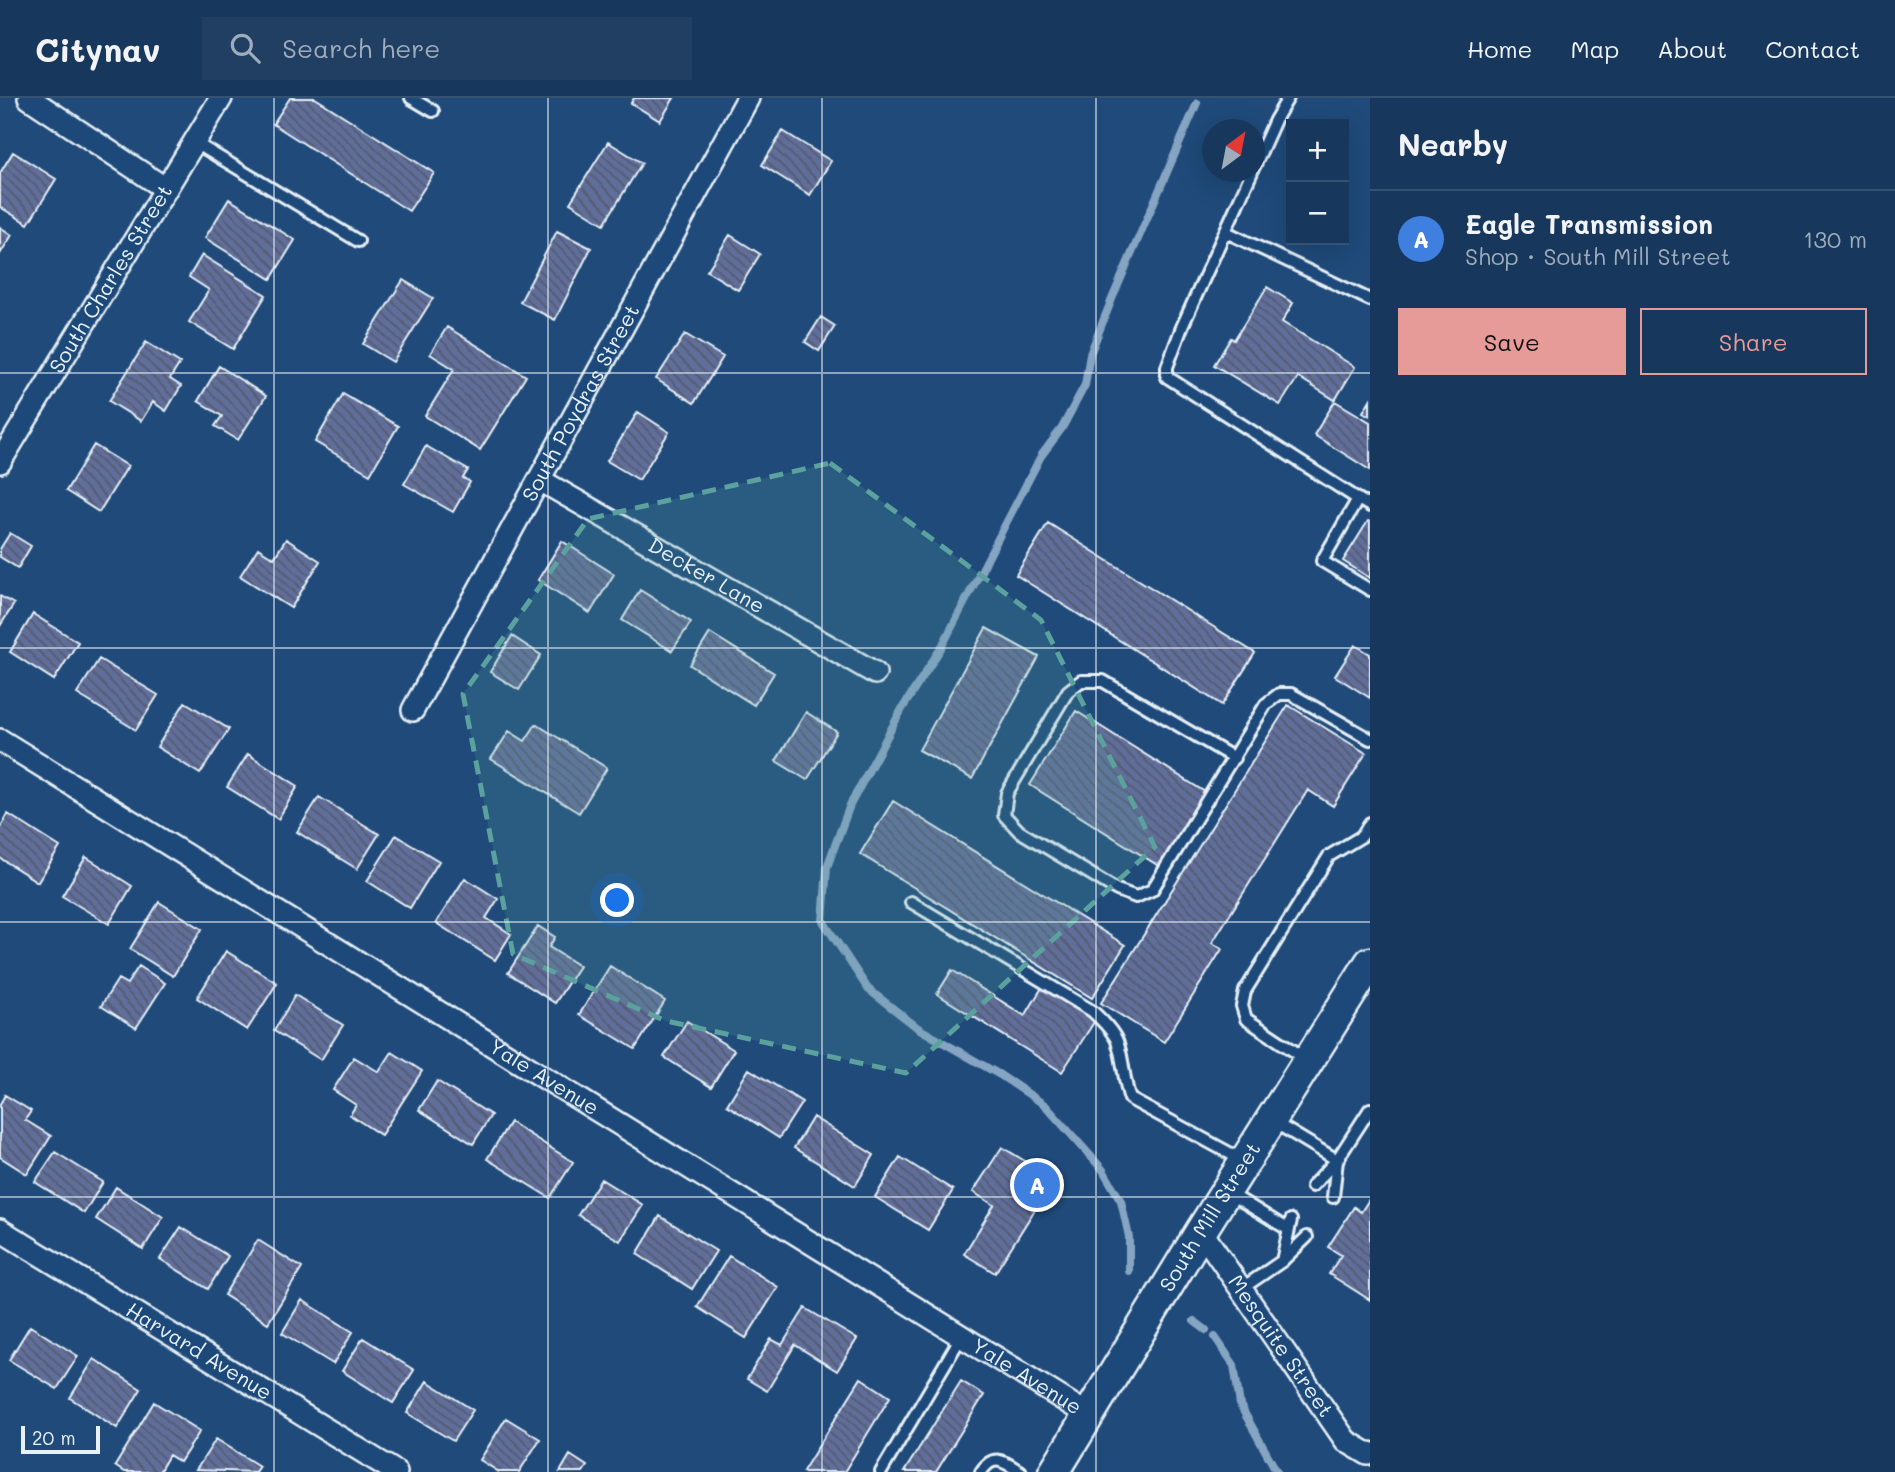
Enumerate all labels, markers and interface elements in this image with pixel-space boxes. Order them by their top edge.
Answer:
search box [202,17,692,80]
text: Citynav [35,27,160,70]
icon: search [226,29,264,67]
text: Search here [282,31,440,65]
text: Home [1467,33,1532,64]
text: Map [1570,33,1619,64]
text: About [1657,33,1727,64]
text: Contact [1765,33,1860,64]
north arrow [1202,119,1265,182]
map controls [1286,119,1349,245]
button: + [1286,119,1349,182]
text: Nearby [1398,124,1508,164]
street label: South Charles Street [42,179,177,378]
button: − [1286,182,1349,245]
text: Eagle Transmission [1465,207,1713,241]
text: A [1413,224,1429,254]
text: 130 m [1803,224,1867,254]
text: Shop · South Mill Street [1465,241,1731,271]
street label: South Poydras Street [515,299,645,506]
button: Save [1398,308,1626,375]
button: Share [1640,308,1867,375]
street label: Decker Lane [644,530,770,619]
your location [600,883,634,917]
street label: Yale Avenue [485,1032,605,1120]
street label: South Mill Street [1152,1137,1266,1296]
pin: A [1014,1159,1060,1211]
street label: Mesquite Street [1223,1269,1340,1422]
street label: Harvard Avenue [122,1295,278,1405]
street label: Yale Avenue [967,1331,1087,1420]
scale bar [21,1423,100,1455]
text: 20 m [32,1425,76,1450]

